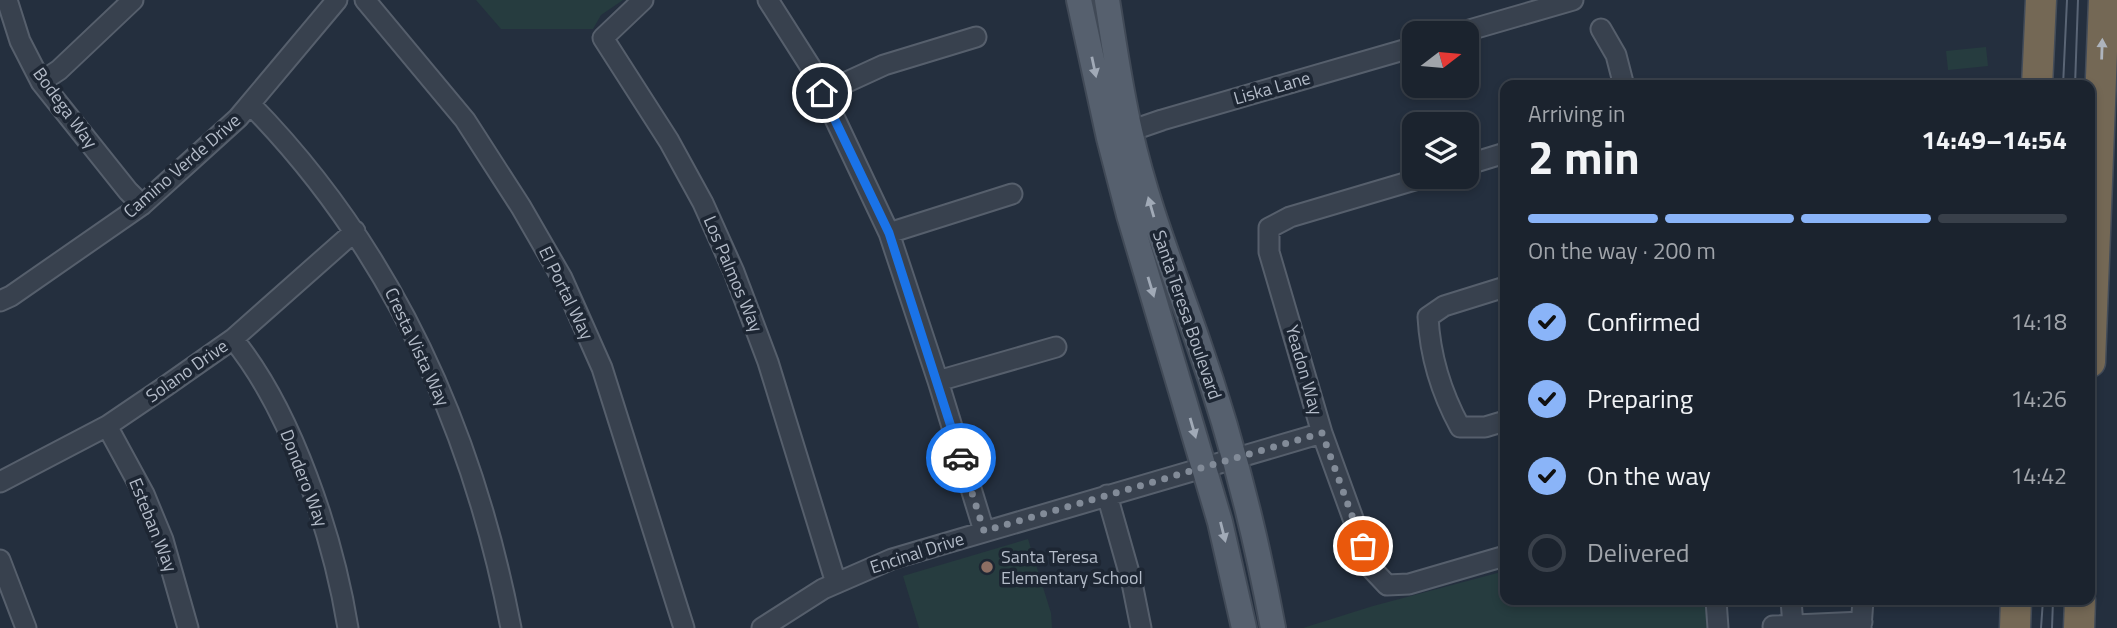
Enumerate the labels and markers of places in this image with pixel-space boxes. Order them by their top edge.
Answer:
pin [792,63,852,123]
pin [1333,516,1393,576]
place label: Santa Teresa Elementary School [1001,543,1143,591]
marker: Santa Teresa Elementary School [979,559,995,575]

